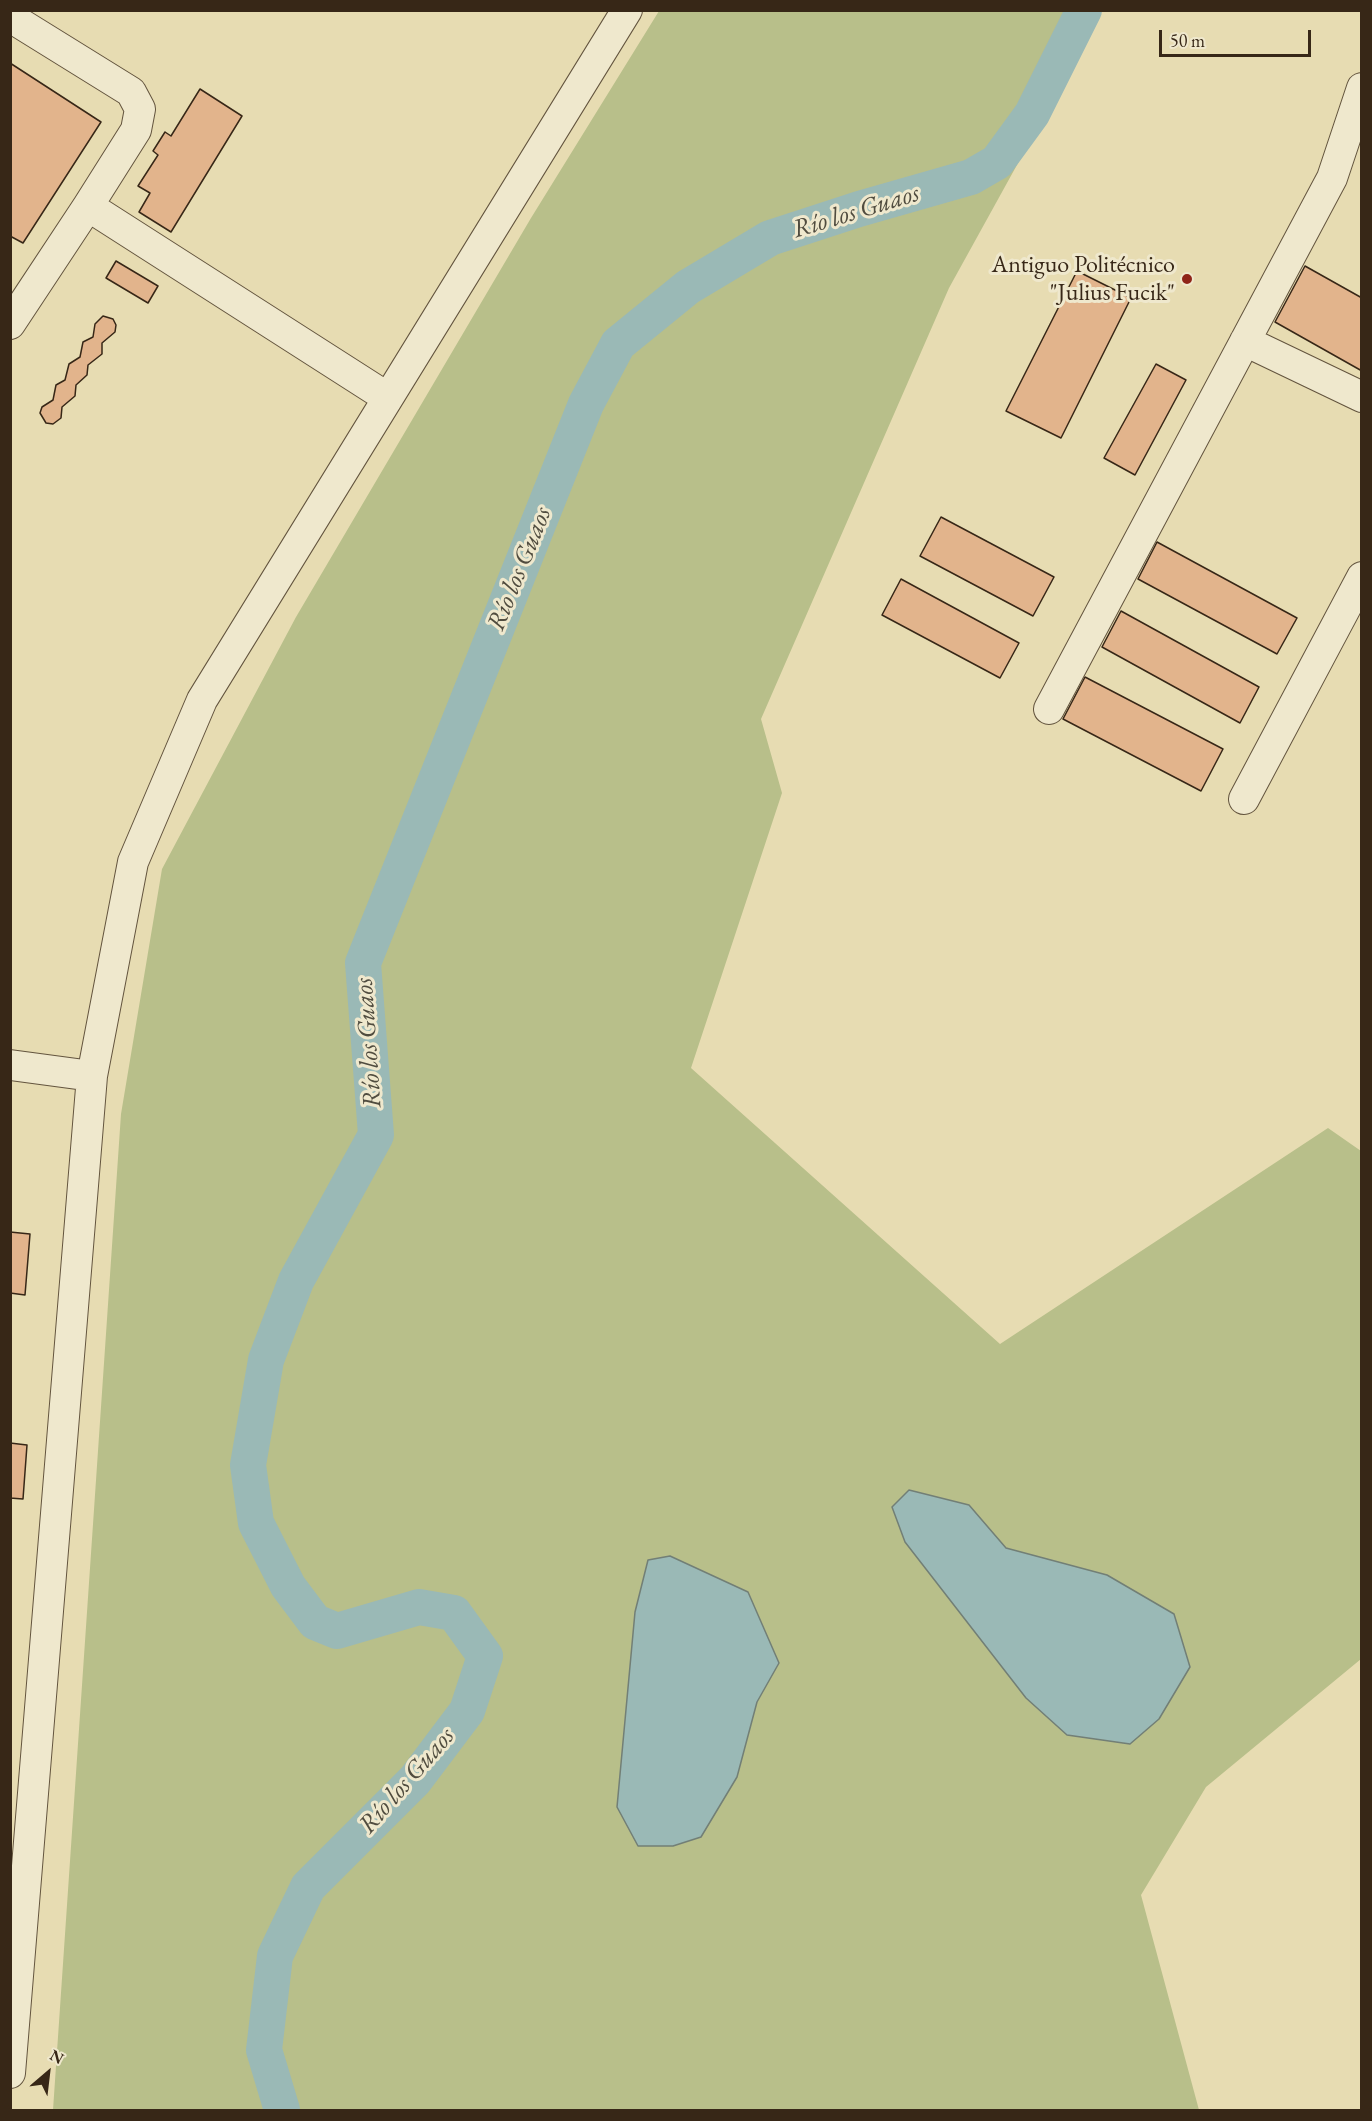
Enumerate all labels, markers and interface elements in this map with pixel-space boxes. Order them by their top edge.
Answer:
scale bar [1162,18,1314,56]
text: 50 m [1170,29,1205,52]
water label: Río los Guaos [789,178,923,246]
place label: Antiguo Politécnico "Julius Fucik" [992,251,1175,307]
marker: Antiguo Politécnico "Julius Fucik" [1180,272,1194,286]
water label: Río los Guaos [481,503,559,635]
water label: Río los Guaos [349,977,389,1109]
water label: Río los Guaos [352,1721,462,1841]
north arrow [18,2043,78,2103]
text: N [46,2044,67,2069]

